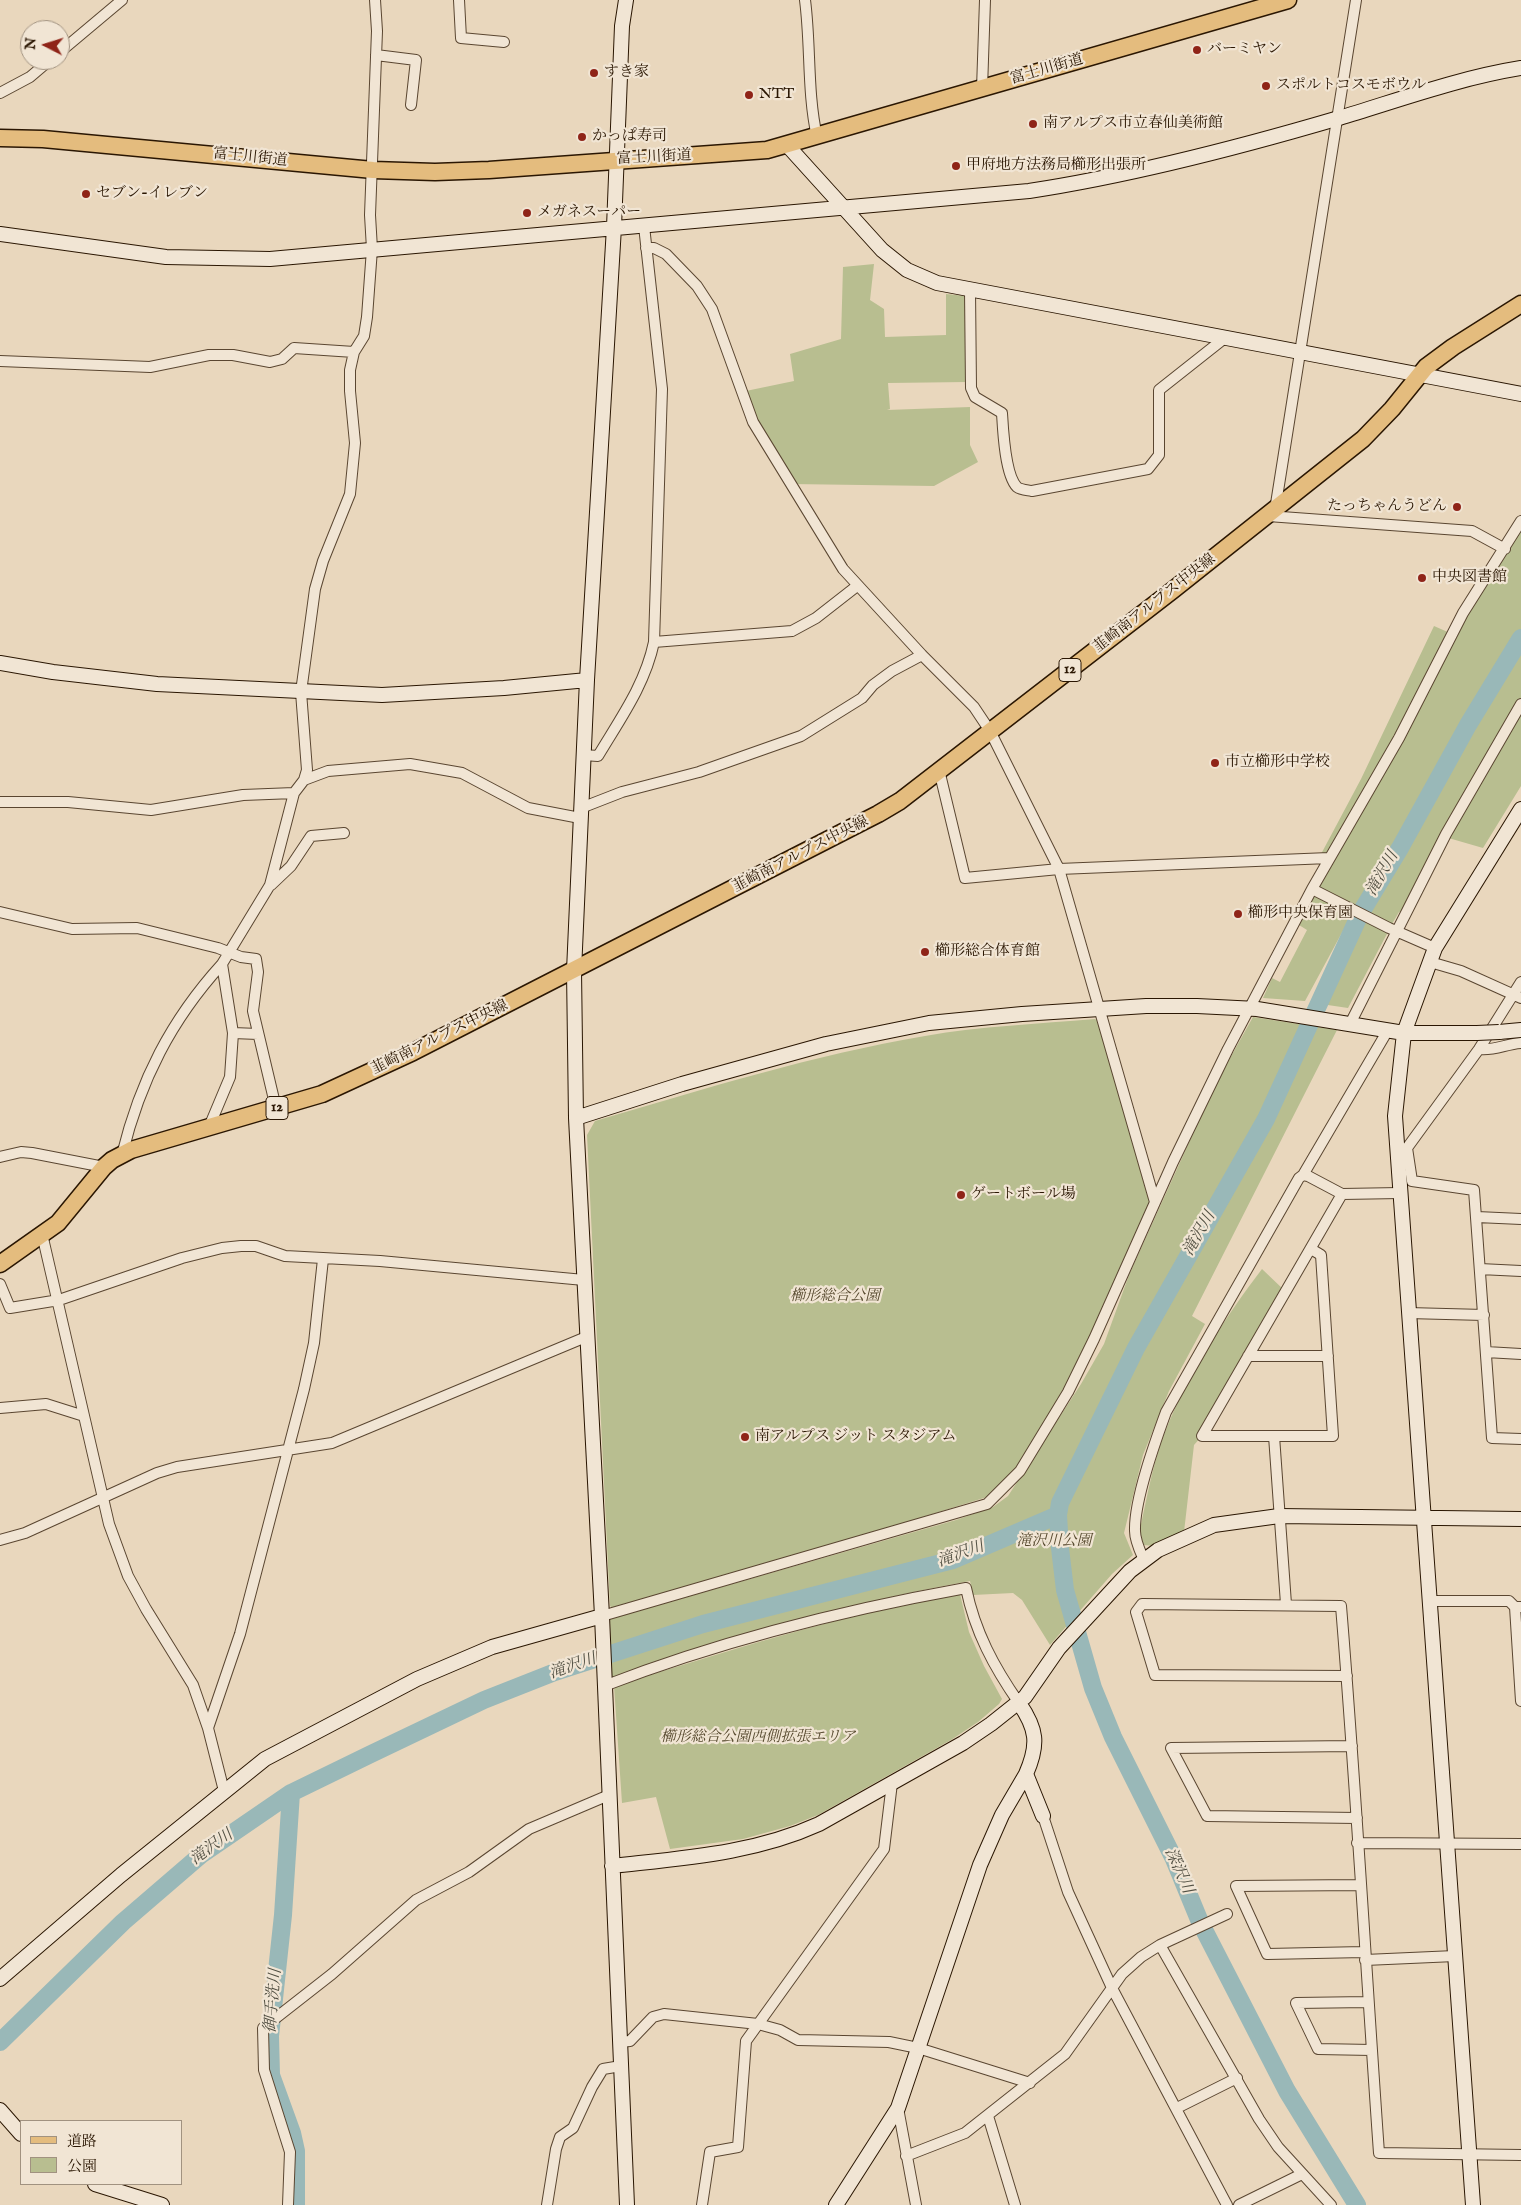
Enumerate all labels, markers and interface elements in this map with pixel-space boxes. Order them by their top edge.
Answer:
north arrow [20,20,70,70]
text: N [22,37,41,51]
place label: バーミヤン [1207,41,1282,59]
marker: バーミヤン [1191,44,1203,56]
street label: 富士川街道 [1008,51,1086,89]
place label: すき家 [604,64,649,82]
marker: すき家 [588,67,600,79]
place label: スポルトコスモボウル [1276,77,1426,95]
marker: スポルトコスモボウル [1260,80,1272,92]
place label: NTT [759,86,794,104]
marker: NTT [743,89,755,101]
place label: 南アルプス市立春仙美術館 [1043,115,1223,133]
marker: 南アルプス市立春仙美術館 [1027,118,1039,130]
place label: かっぱ寿司 [592,128,667,146]
marker: かっぱ寿司 [576,131,588,143]
street label: 富士川街道 [212,145,288,171]
street label: 富士川街道 [616,147,692,169]
place label: 甲府地方法務局櫛形出張所 [966,157,1146,175]
marker: 甲府地方法務局櫛形出張所 [950,160,962,172]
place label: セブン-イレブン [96,185,208,203]
marker: セブン-イレブン [80,188,92,200]
place label: メガネスーパー [537,204,641,222]
marker: メガネスーパー [521,207,533,219]
place label: たっちゃんうどん [1327,498,1447,516]
marker: たっちゃんうどん [1451,501,1463,513]
street label: 韮崎南アルプス中央線 [1090,551,1220,657]
place label: 中央図書館 [1432,569,1507,587]
marker: 中央図書館 [1416,572,1428,584]
road number: 12 [1059,658,1081,682]
place label: 市立櫛形中学校 [1225,754,1330,772]
marker: 市立櫛形中学校 [1209,757,1221,769]
street label: 韮崎南アルプス中央線 [730,813,872,897]
water label: 滝沢川 [1363,848,1403,900]
place label: 櫛形中央保育園 [1248,905,1353,923]
marker: 櫛形中央保育園 [1232,908,1244,920]
place label: 櫛形総合体育館 [935,943,1040,961]
marker: 櫛形総合体育館 [919,946,931,958]
street label: 韮崎南アルプス中央線 [369,997,511,1079]
road number: 12 [266,1096,288,1120]
place label: ゲートボール場 [971,1186,1076,1204]
marker: ゲートボール場 [955,1189,967,1201]
water label: 滝沢川 [1180,1208,1220,1260]
park label: 櫛形総合公園 [790,1288,880,1306]
place label: 南アルプス ジット スタジアム [755,1428,957,1446]
marker: 南アルプス ジット スタジアム [739,1431,751,1443]
park label: 滝沢川公園 [1017,1533,1091,1551]
water label: 滝沢川 [935,1538,987,1572]
water label: 滝沢川 [547,1650,599,1684]
park label: 櫛形総合公園西側拡張エリア [661,1729,855,1747]
water label: 滝沢川 [187,1826,237,1870]
water label: 深沢川 [1159,1845,1197,1897]
water label: 御手洗川 [262,1968,286,2034]
legend [20,2120,182,2185]
text: 道路 [67,2132,97,2151]
text: 公園 [67,2157,97,2176]

